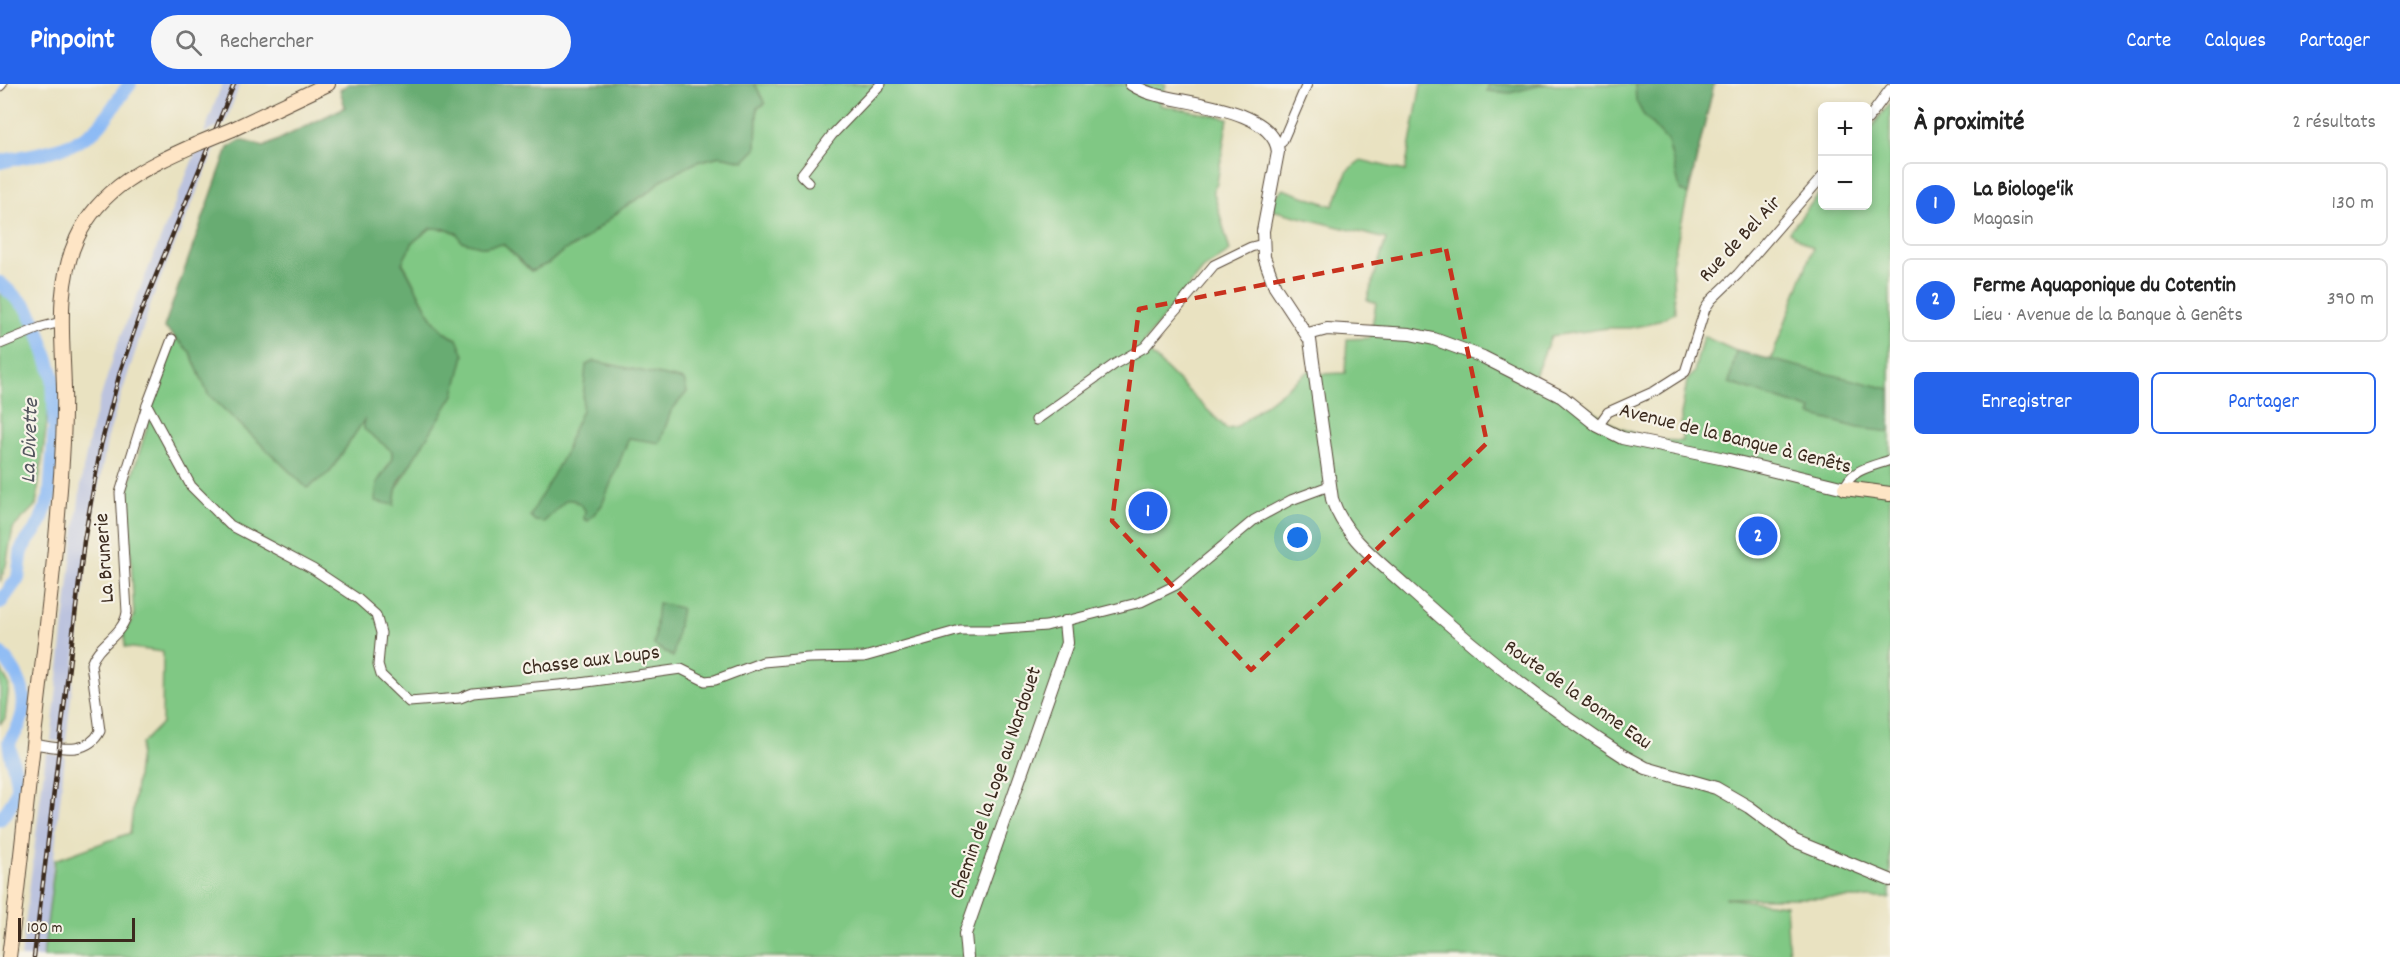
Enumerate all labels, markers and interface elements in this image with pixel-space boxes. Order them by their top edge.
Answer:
search box [151,15,571,69]
text: Pinpoint [30,22,115,62]
icon: search [172,26,205,59]
text: Rechercher [220,27,313,58]
text: Carte [2126,27,2171,57]
text: Calques [2204,27,2266,57]
text: Partager [2299,27,2370,57]
map controls [1818,102,1872,210]
button: + [1818,102,1872,156]
text: À proximité [1914,105,2024,142]
text: 2 résultats [2292,109,2376,137]
button: − [1818,156,1872,210]
text: La Biologe'ik [1973,175,2073,206]
street label: Rue de Bel Air [1693,190,1789,290]
text: 1 [1933,190,1938,218]
text: 130 m [2332,190,2374,218]
text: Magasin [1973,206,2034,234]
text: Ferme Aquaponique du Cotentin [1973,271,2236,302]
text: 2 [1931,286,1940,314]
text: 390 m [2327,286,2374,314]
text: Lieu · Avenue de la Banque à Genêts [1973,302,2243,330]
button: Enregistrer [1914,372,2139,434]
button: Partager [2151,372,2376,434]
water label: La Divette [14,397,48,484]
street label: Avenue de la Banque à Genêts [1616,397,1854,483]
pin: 1 [1128,488,1168,534]
street label: La Brunerie [88,512,124,604]
pin: 2 [1738,514,1778,558]
your location [1283,523,1312,552]
street label: Route de la Bonne Eau [1497,633,1657,759]
street label: Chasse aux Loups [520,639,662,685]
street label: Chemin de la Loge au Nardouet [943,663,1051,903]
scale bar [18,915,135,942]
text: 100 m [27,917,63,940]

